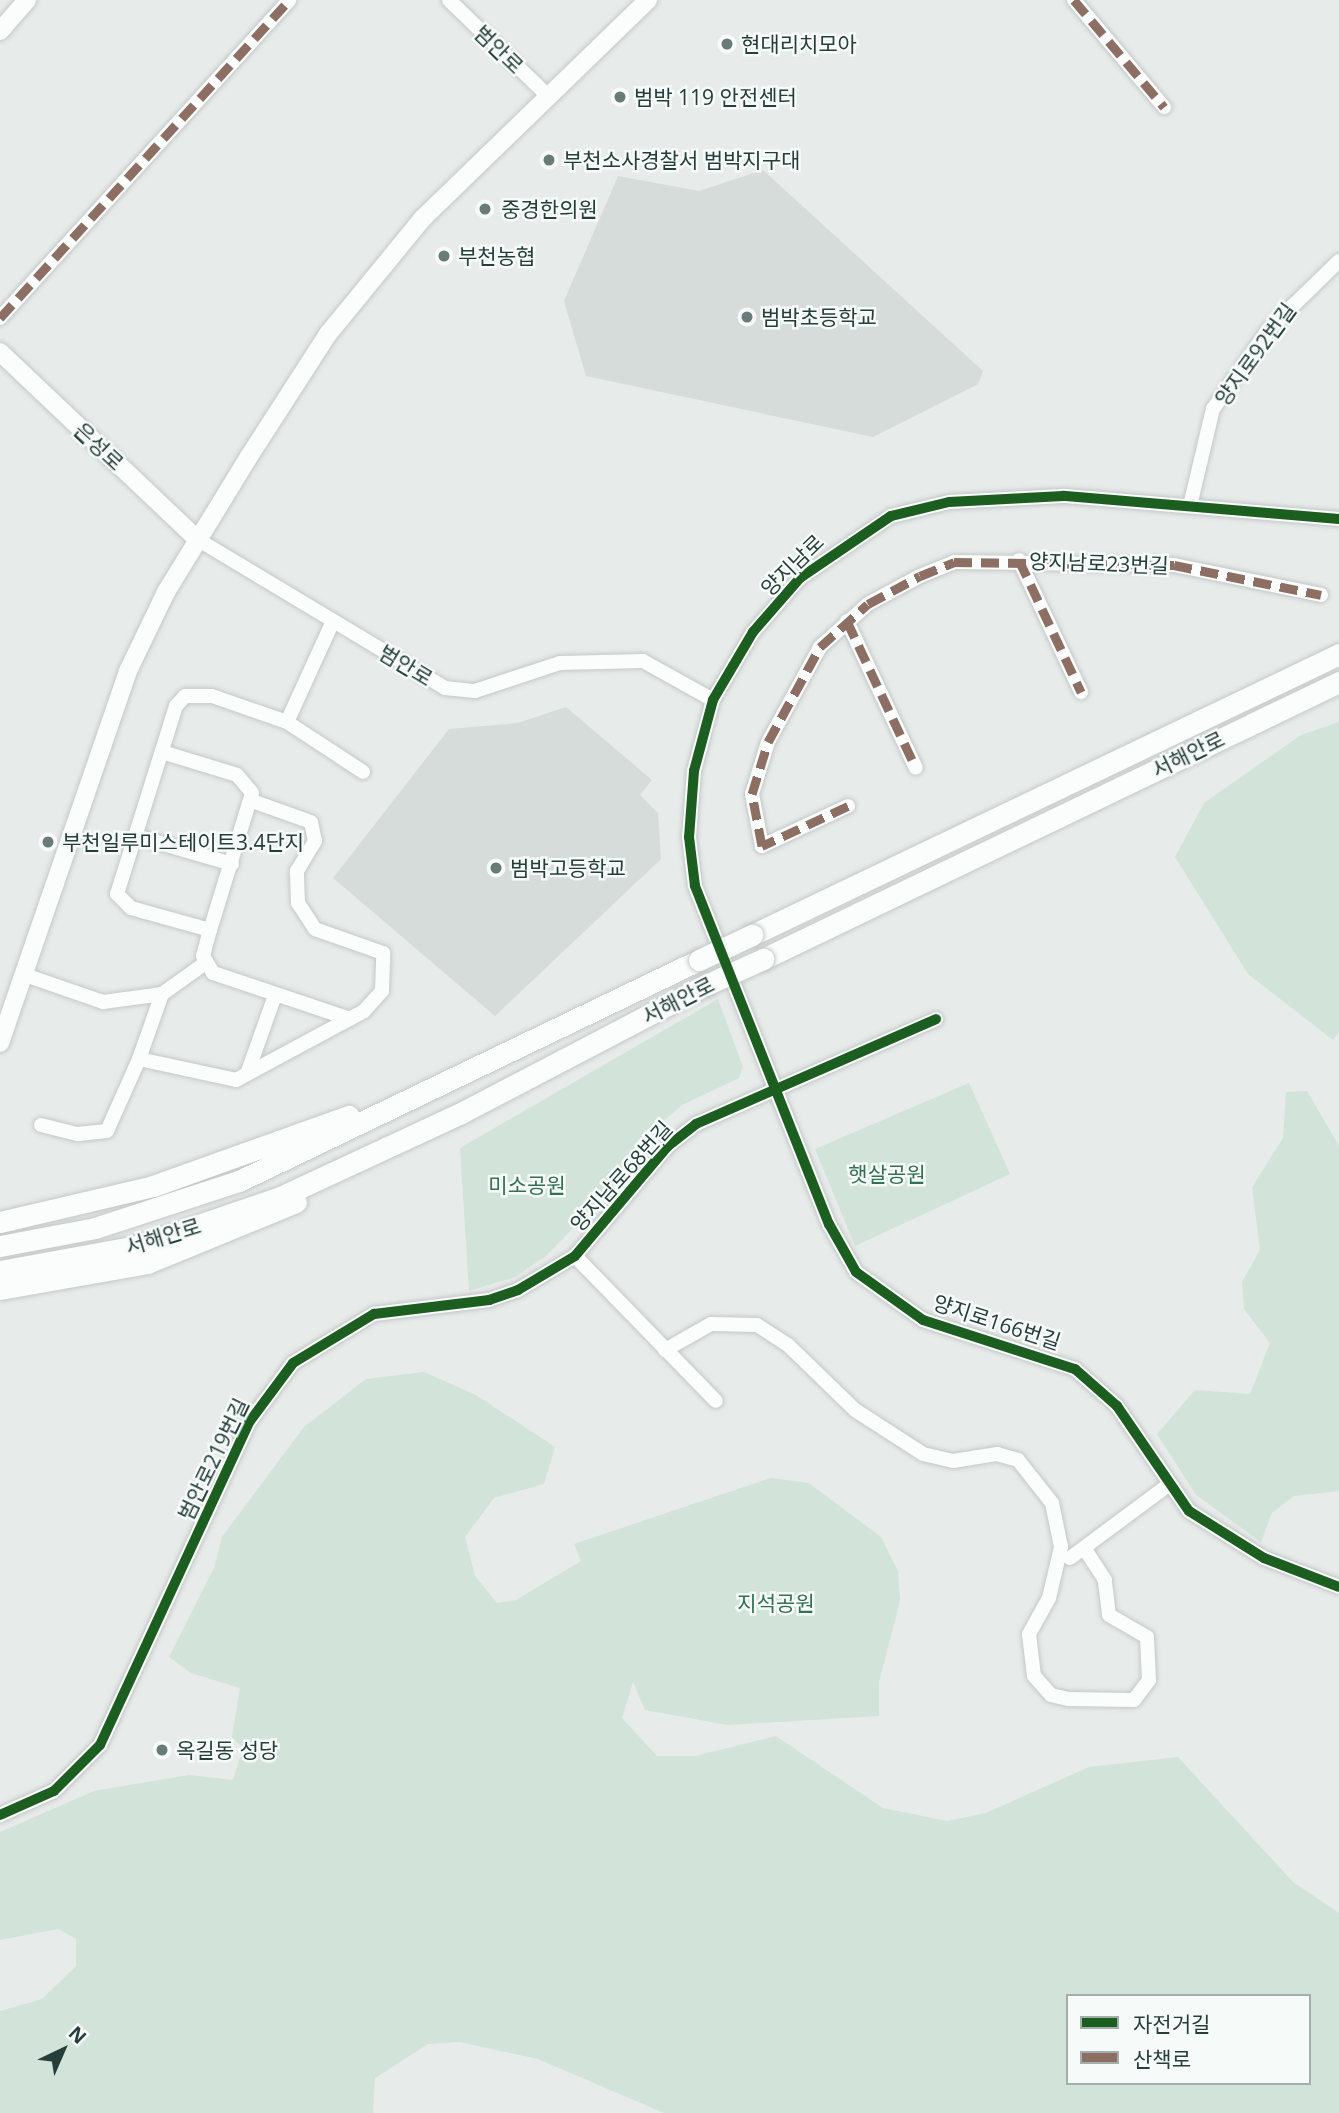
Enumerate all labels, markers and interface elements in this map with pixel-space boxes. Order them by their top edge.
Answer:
street label: 범안로 [469,20,529,78]
place label: 현대리치모아 [741,31,857,57]
marker: 현대리치모아 [719,36,735,52]
place label: 범박 119 안전센터 [634,84,797,110]
marker: 범박 119 안전센터 [612,89,628,105]
place label: 부천소사경찰서 범박지구대 [563,147,800,173]
marker: 부천소사경찰서 범박지구대 [541,152,557,168]
place label: 중경한의원 [501,196,598,222]
marker: 중경한의원 [475,199,495,219]
place label: 부천농협 [458,243,535,269]
marker: 부천농협 [436,248,452,264]
street label: 양지로92번길 [1209,298,1301,410]
place label: 범박초등학교 [761,304,877,330]
marker: 범박초등학교 [739,309,755,325]
street label: 은성로 [69,417,129,475]
street label: 양지남로 [755,529,829,601]
street label: 양지남로23번길 [1029,548,1169,578]
street label: 범안로 [375,639,437,691]
street label: 서해안로 [1148,726,1228,782]
place label: 부천일루미스테이트3.4단지 [62,829,304,855]
marker: 부천일루미스테이트3.4단지 [40,834,56,850]
place label: 범박고등학교 [510,855,626,881]
marker: 범박고등학교 [488,860,504,876]
street label: 서해안로 [638,971,718,1029]
street label: 양지남로68번길 [565,1116,677,1236]
park label: 햇살공원 [848,1161,926,1187]
park label: 미소공원 [488,1172,566,1198]
street label: 서해안로 [122,1213,204,1259]
street label: 양지로166번길 [930,1290,1064,1354]
street label: 범안로219번길 [173,1394,253,1524]
park label: 지석공원 [737,1590,815,1616]
place label: 옥길동 성당 [176,1737,278,1763]
marker: 옥길동 성당 [154,1742,170,1758]
legend [1066,1994,1311,2085]
text: 자전거길 [1133,2010,1210,2038]
north arrow [28,2015,98,2085]
text: N [63,2020,92,2050]
text: 산책로 [1133,2045,1191,2073]

